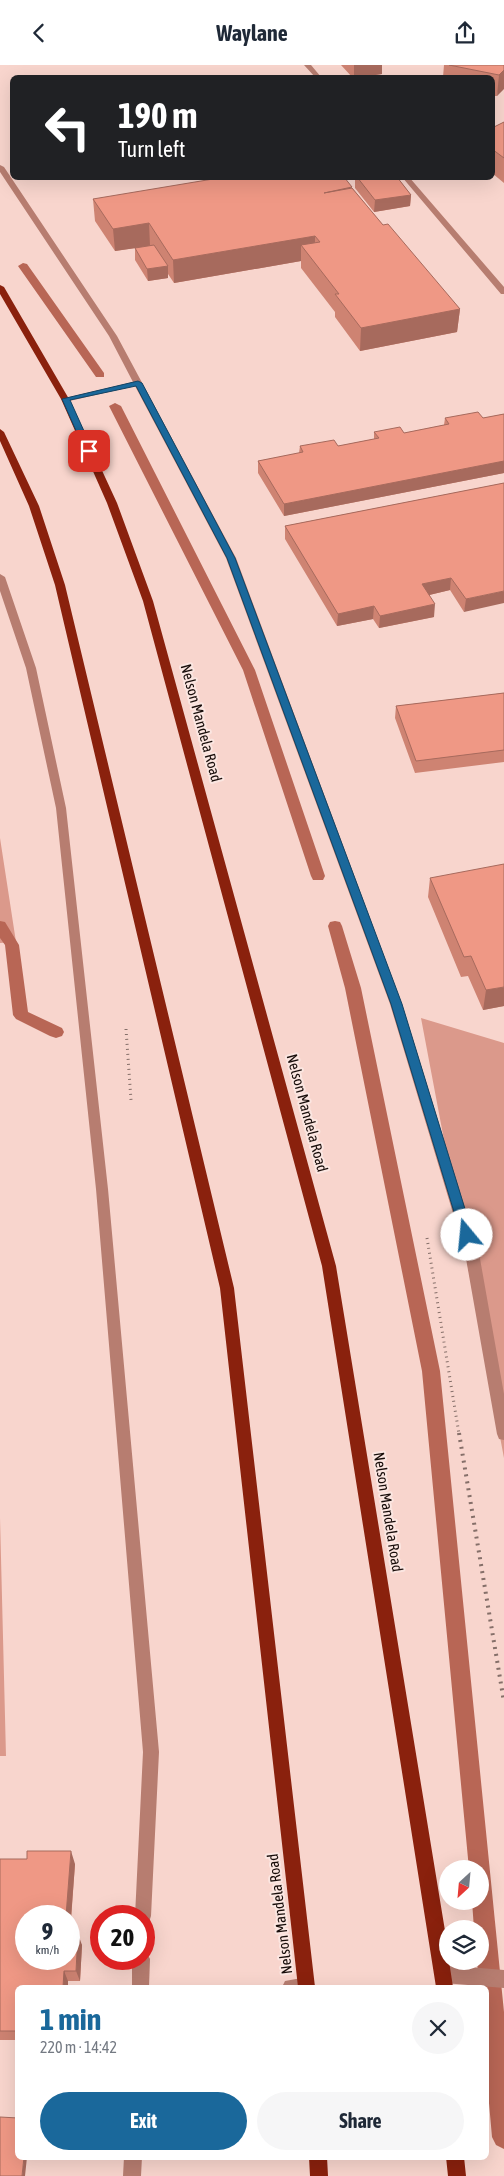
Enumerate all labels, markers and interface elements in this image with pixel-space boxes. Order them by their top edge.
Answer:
icon: back [25,19,53,47]
icon: share [451,19,479,47]
text: Waylane [216,20,288,46]
icon: left [35,95,100,160]
text: 190 m [118,95,197,135]
text: Turn left [118,136,185,162]
pin [68,430,110,472]
icon: arrive [75,437,103,465]
street label: Nelson Mandela Road [178,662,225,784]
street label: Nelson Mandela Road [284,1052,331,1174]
position arrow [440,1208,492,1260]
street label: Nelson Mandela Road [371,1451,406,1573]
street label: Nelson Mandela Road [264,1853,295,1975]
north arrow [439,1860,489,1910]
map controls [439,1860,489,1970]
speed limit sign: 20 [90,1905,155,1970]
text: 9 [42,1917,53,1945]
button: layers [439,1920,489,1970]
text: km/h [36,1943,59,1957]
text: 1 min [40,2002,101,2036]
button: close [412,2002,464,2054]
text: 220 m · 14:42 [40,2038,117,2056]
button: Exit [40,2092,247,2150]
button: Share [257,2092,464,2150]

